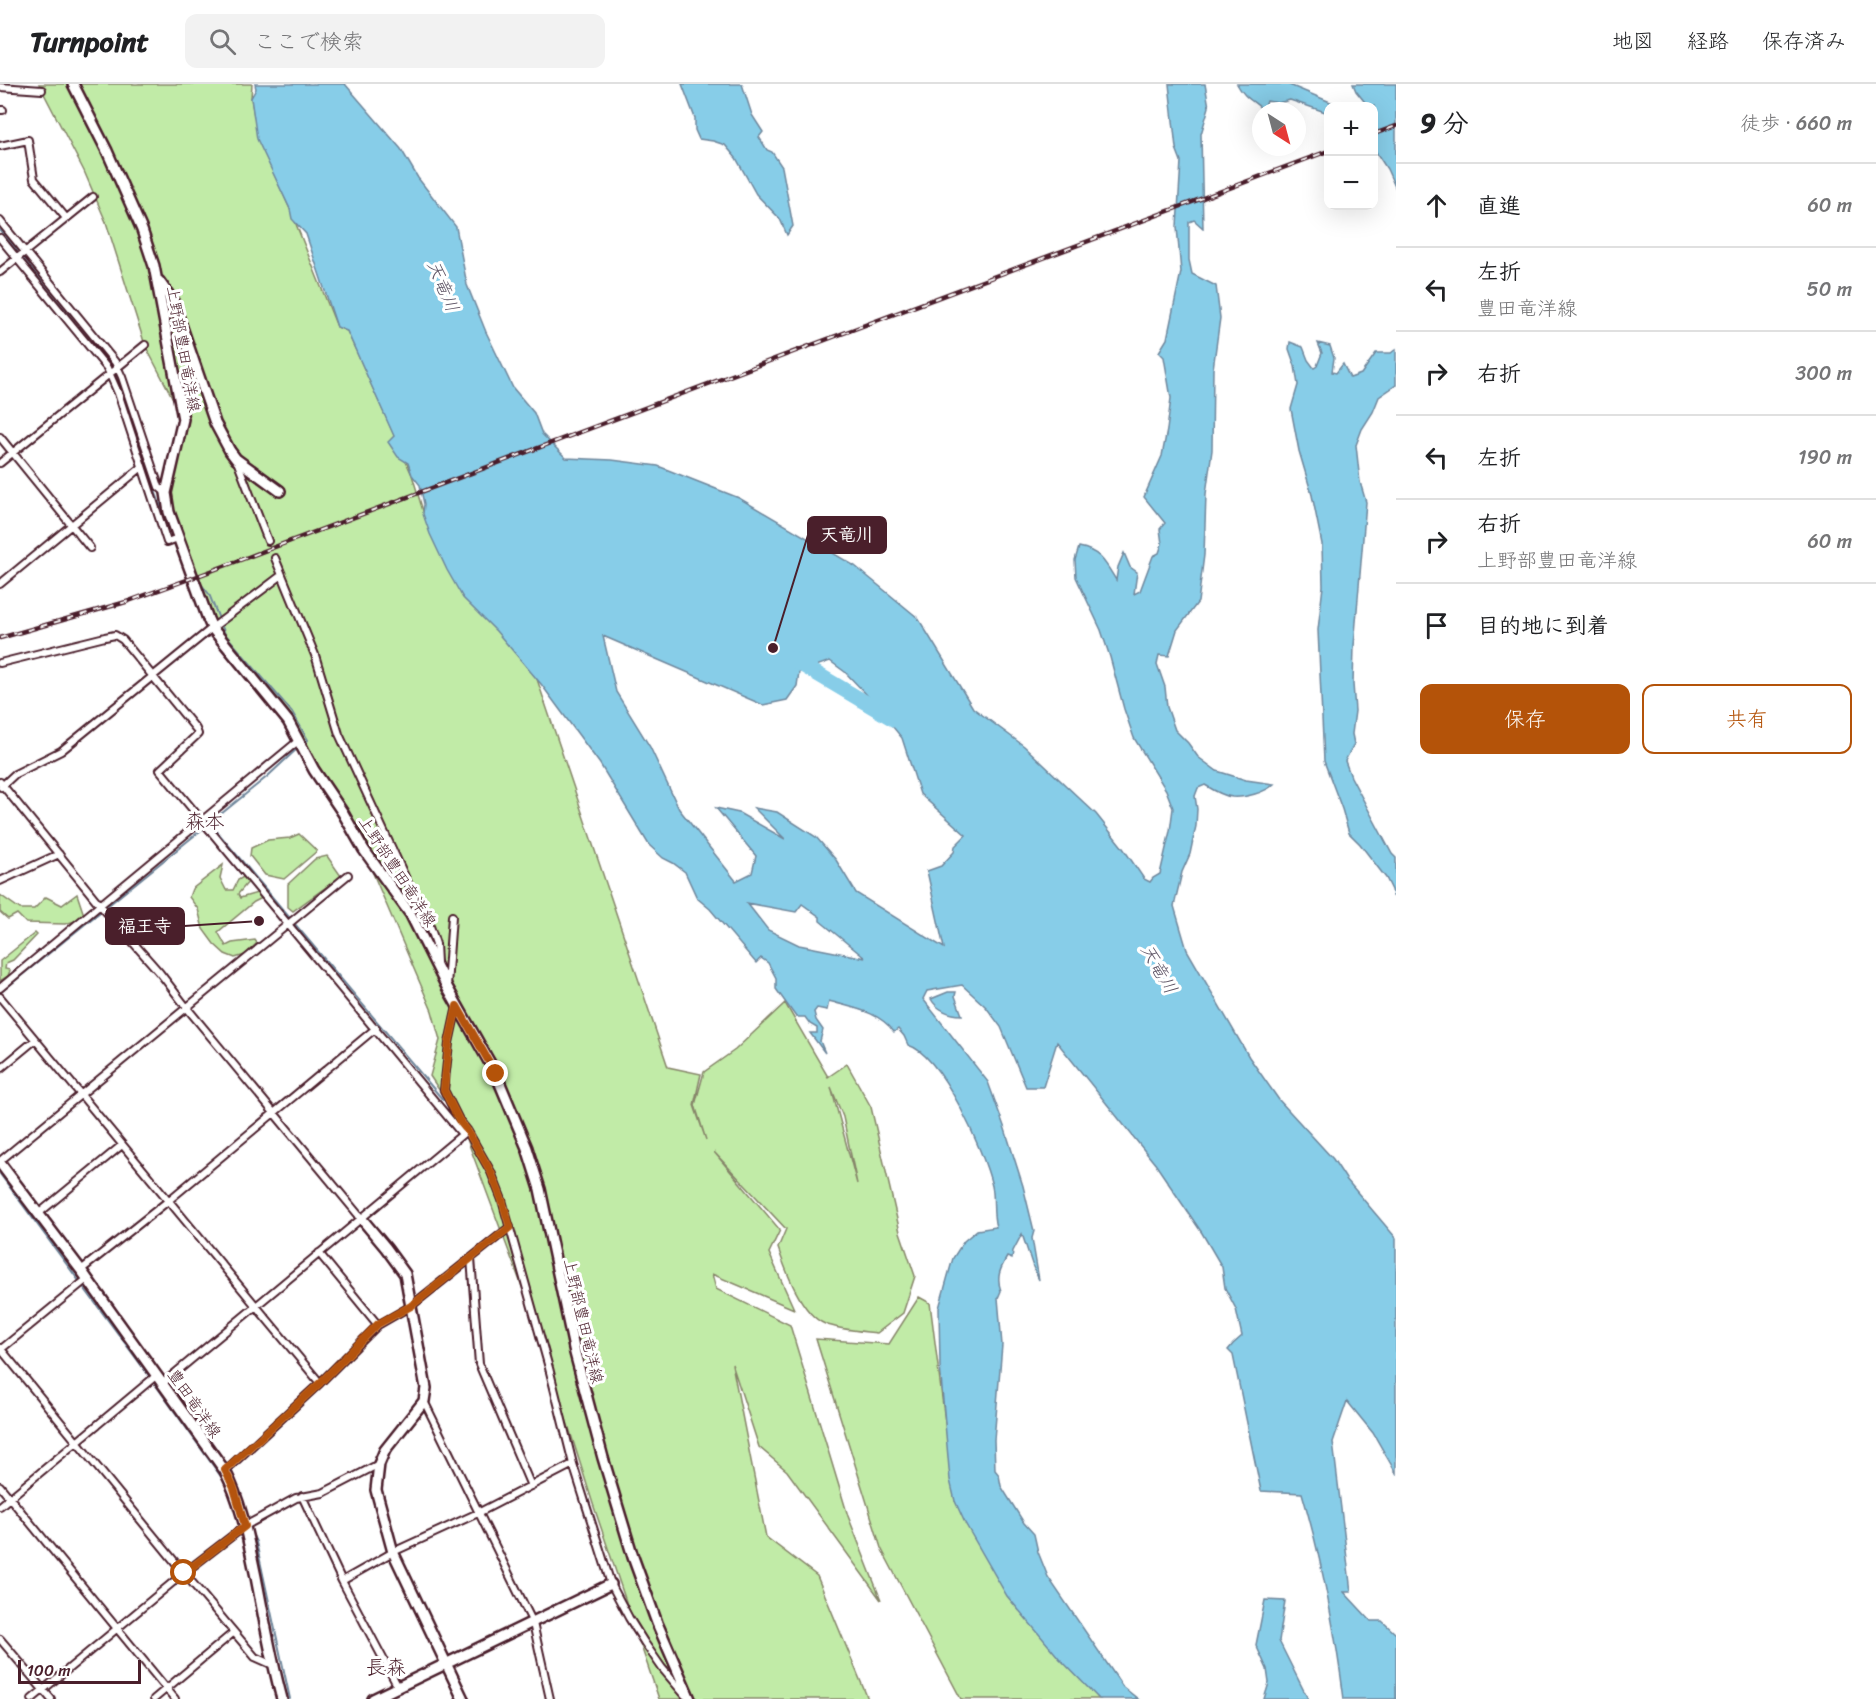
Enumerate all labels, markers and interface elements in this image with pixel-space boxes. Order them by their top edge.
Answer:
search box [185,14,605,68]
text: Turnpoint [30,17,149,66]
text: ここで検索 [254,22,364,61]
text: 地図 [1612,22,1654,60]
text: 経路 [1687,22,1729,60]
text: 保存済み [1762,22,1846,60]
icon: search [206,25,239,58]
text: 9 分 [1420,100,1469,146]
north arrow [1252,102,1306,156]
map controls [1324,102,1378,210]
button: + [1324,102,1378,156]
text: 徒歩 · 660 m [1740,106,1852,141]
button: − [1324,156,1378,210]
text: 直進 [1477,186,1521,225]
text: 60 m [1807,188,1852,223]
icon: ahead [1420,189,1453,222]
text: 左折 [1477,252,1521,291]
water label: 天竜川 [418,255,468,317]
text: 50 m [1807,272,1852,307]
icon: left [1420,273,1453,306]
street label: 上野部豊田竜洋線 [158,284,209,415]
text: 豊田竜洋線 [1477,291,1577,326]
text: 右折 [1477,354,1521,393]
text: 300 m [1795,356,1852,391]
icon: right [1420,357,1453,390]
text: 左折 [1477,438,1521,477]
text: 190 m [1798,440,1852,475]
icon: left [1420,441,1453,474]
text: 右折 [1477,504,1521,543]
callout: 天竜川 [808,517,886,553]
text: 天竜川 [820,519,874,551]
text: 60 m [1807,524,1852,559]
icon: right [1420,525,1453,558]
text: 上野部豊田竜洋線 [1477,543,1637,578]
text: 目的地に到着 [1477,606,1609,645]
icon: arrive [1420,609,1453,642]
button: 保存 [1420,684,1630,754]
button: 共有 [1642,684,1852,754]
district label: 森本 [185,804,225,839]
street label: 上野部豊田竜洋線 [351,810,445,933]
callout: 福王寺 [106,908,184,944]
text: 福王寺 [118,910,172,942]
water label: 天竜川 [1132,938,1186,1000]
route end [482,1060,508,1086]
street label: 上野部豊田竜洋線 [555,1255,612,1387]
street label: 豊田竜洋線 [160,1362,229,1444]
route start [170,1559,196,1585]
district label: 長森 [366,1650,406,1685]
text: 100 m [27,1656,71,1685]
scale bar [18,1657,141,1684]

